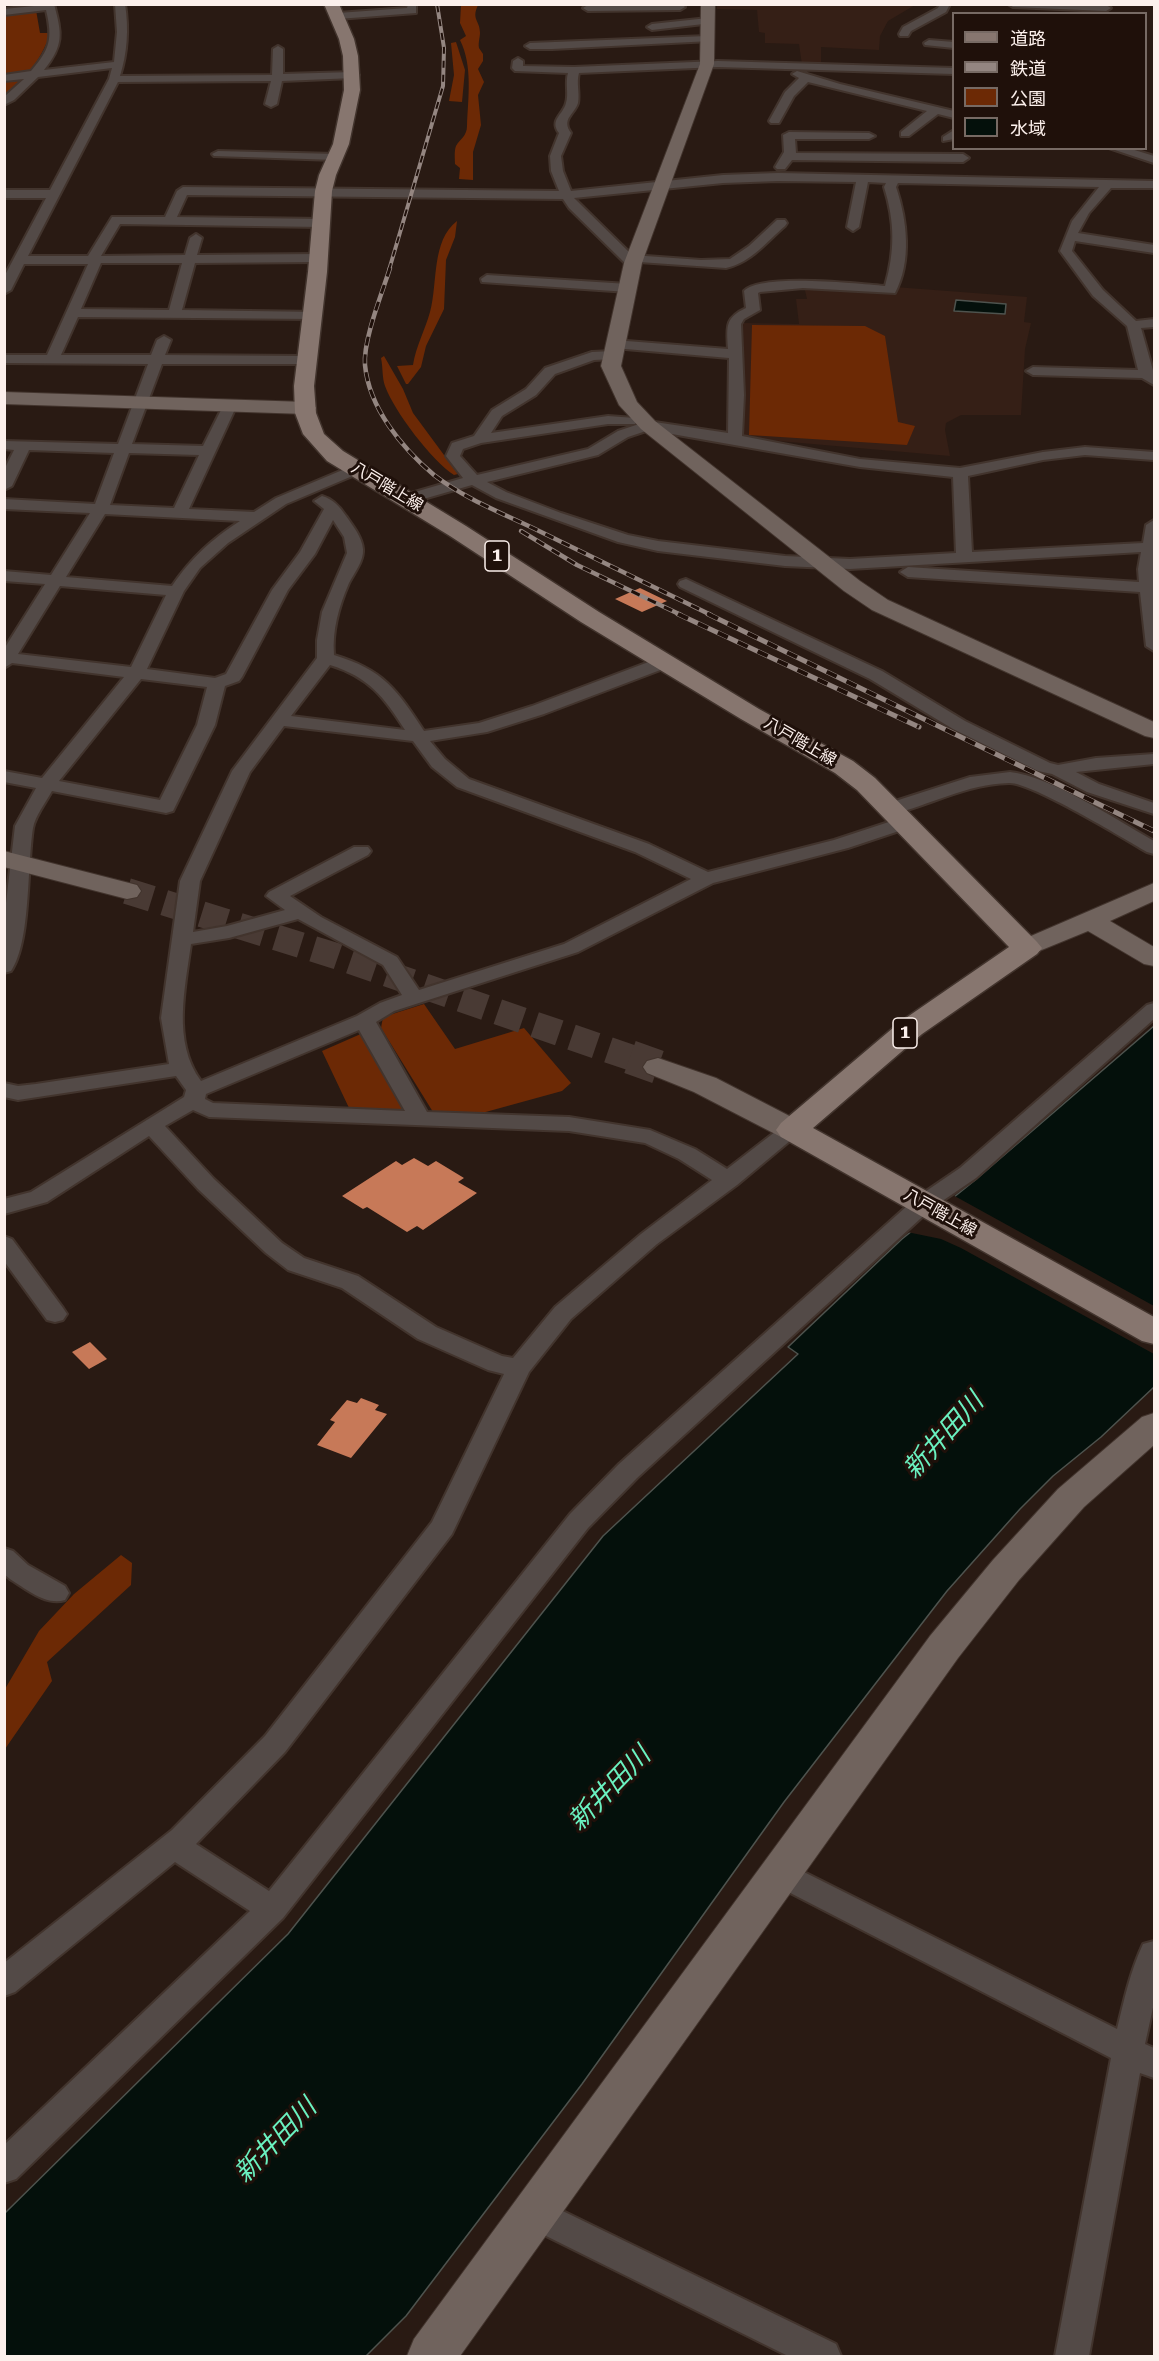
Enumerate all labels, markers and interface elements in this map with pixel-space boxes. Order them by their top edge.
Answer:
legend [952,12,1147,150]
text: 道路 [1010,28,1046,49]
text: 鉄道 [1010,58,1046,79]
text: 公園 [1010,88,1046,109]
text: 水域 [1010,118,1046,139]
street label: 八戸階上線 [348,458,426,516]
road number: 1 [485,541,509,571]
street label: 八戸階上線 [761,714,839,770]
road number: 1 [893,1018,917,1048]
street label: 八戸階上線 [900,1185,980,1241]
water label: 新井田川 [898,1387,990,1485]
water label: 新井田川 [563,1741,657,1837]
water label: 新井田川 [229,2093,323,2189]

